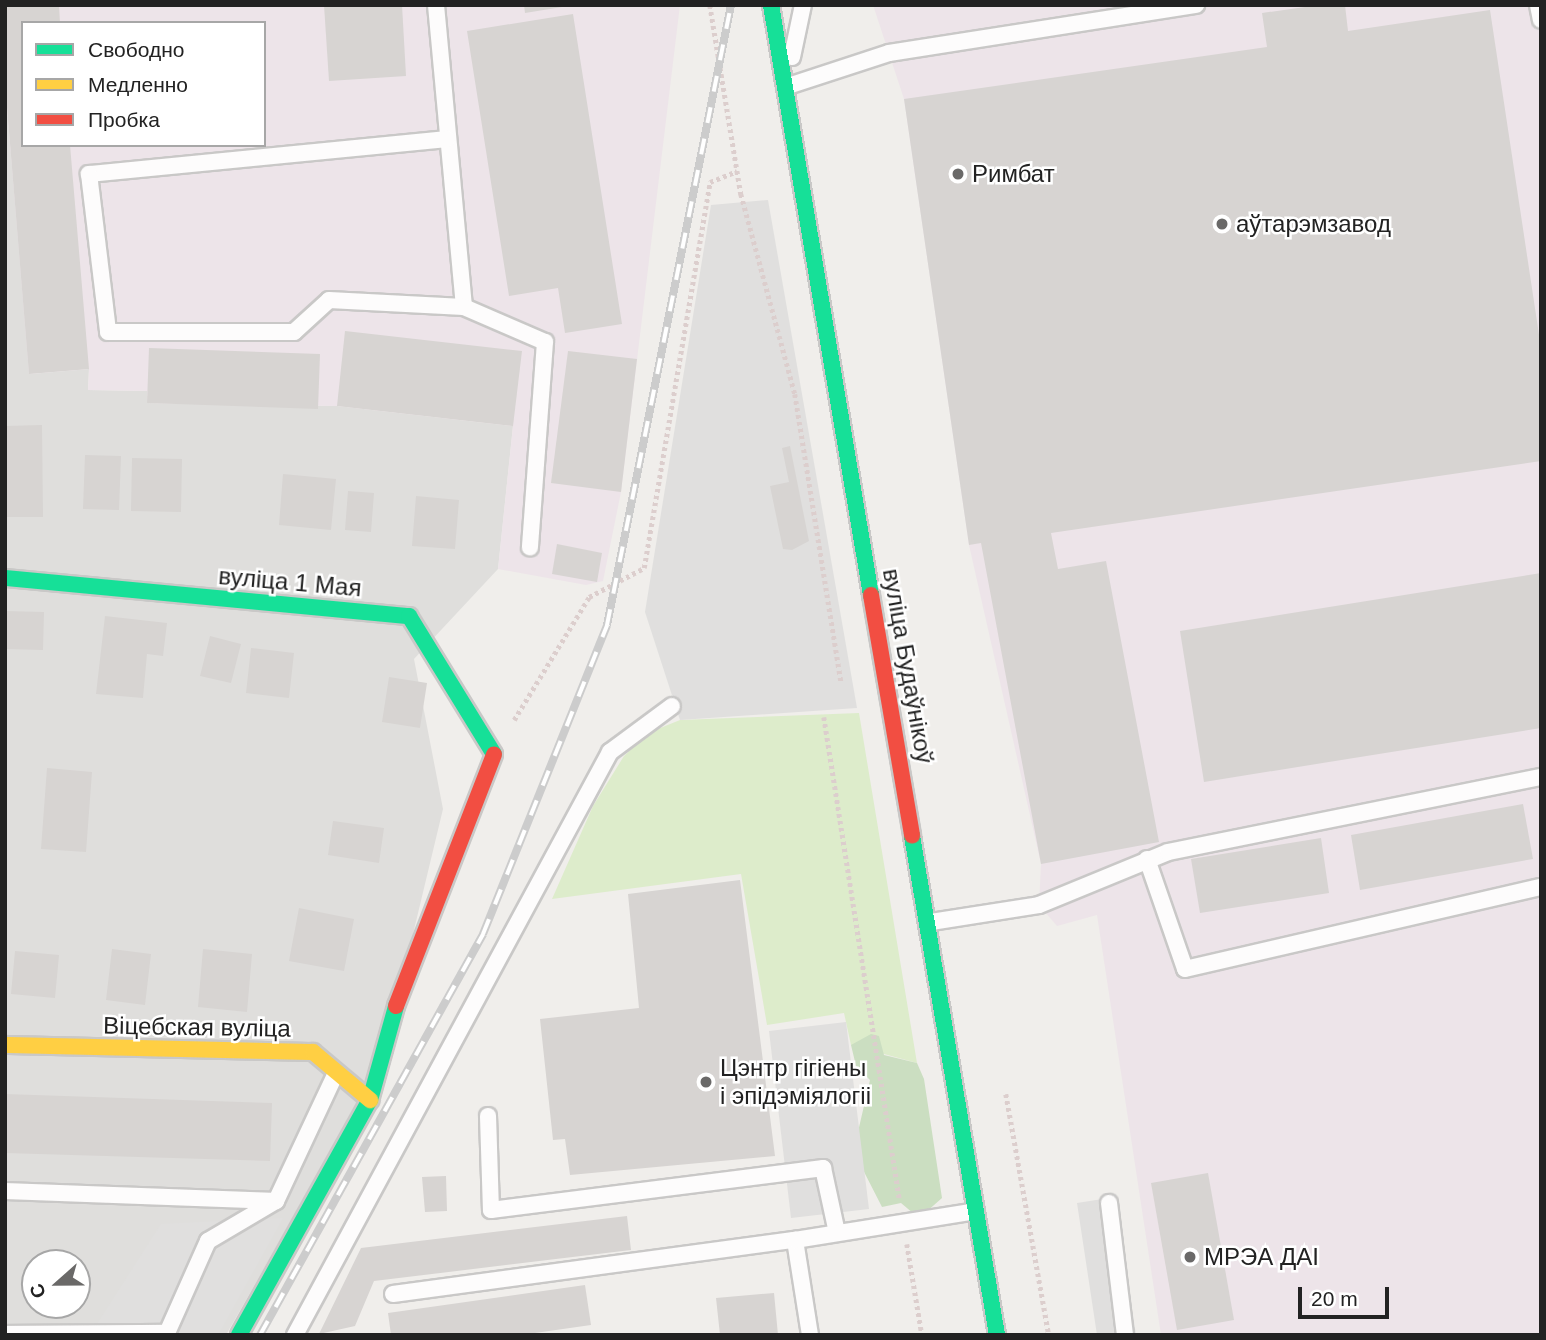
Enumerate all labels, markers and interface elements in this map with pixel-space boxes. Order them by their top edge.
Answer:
legend [21,21,266,147]
text: Свободно [88,38,185,61]
text: Медленно [88,73,188,96]
text: Пробка [88,108,160,131]
place label: Римбат [972,160,1055,188]
marker: Римбат [950,166,966,182]
place label: аўтарэмзавод [1236,210,1391,238]
marker: аўтарэмзавод [1214,216,1230,232]
street label: вуліца 1 Мая [217,561,363,603]
street label: вуліца Будаўнікоў [877,566,939,766]
street label: Віцебская вуліца [103,1011,291,1043]
place label: Цэнтр гігіены і эпідэміялогіі [720,1054,871,1110]
marker: Цэнтр гігіены і эпідэміялогіі [698,1074,714,1090]
place label: МРЭА ДАІ [1204,1243,1319,1271]
north arrow [21,1249,91,1319]
marker: МРЭА ДАІ [1182,1249,1198,1265]
scale bar [1301,1274,1392,1318]
text: С [26,1281,50,1301]
text: 20 m [1311,1287,1358,1310]

